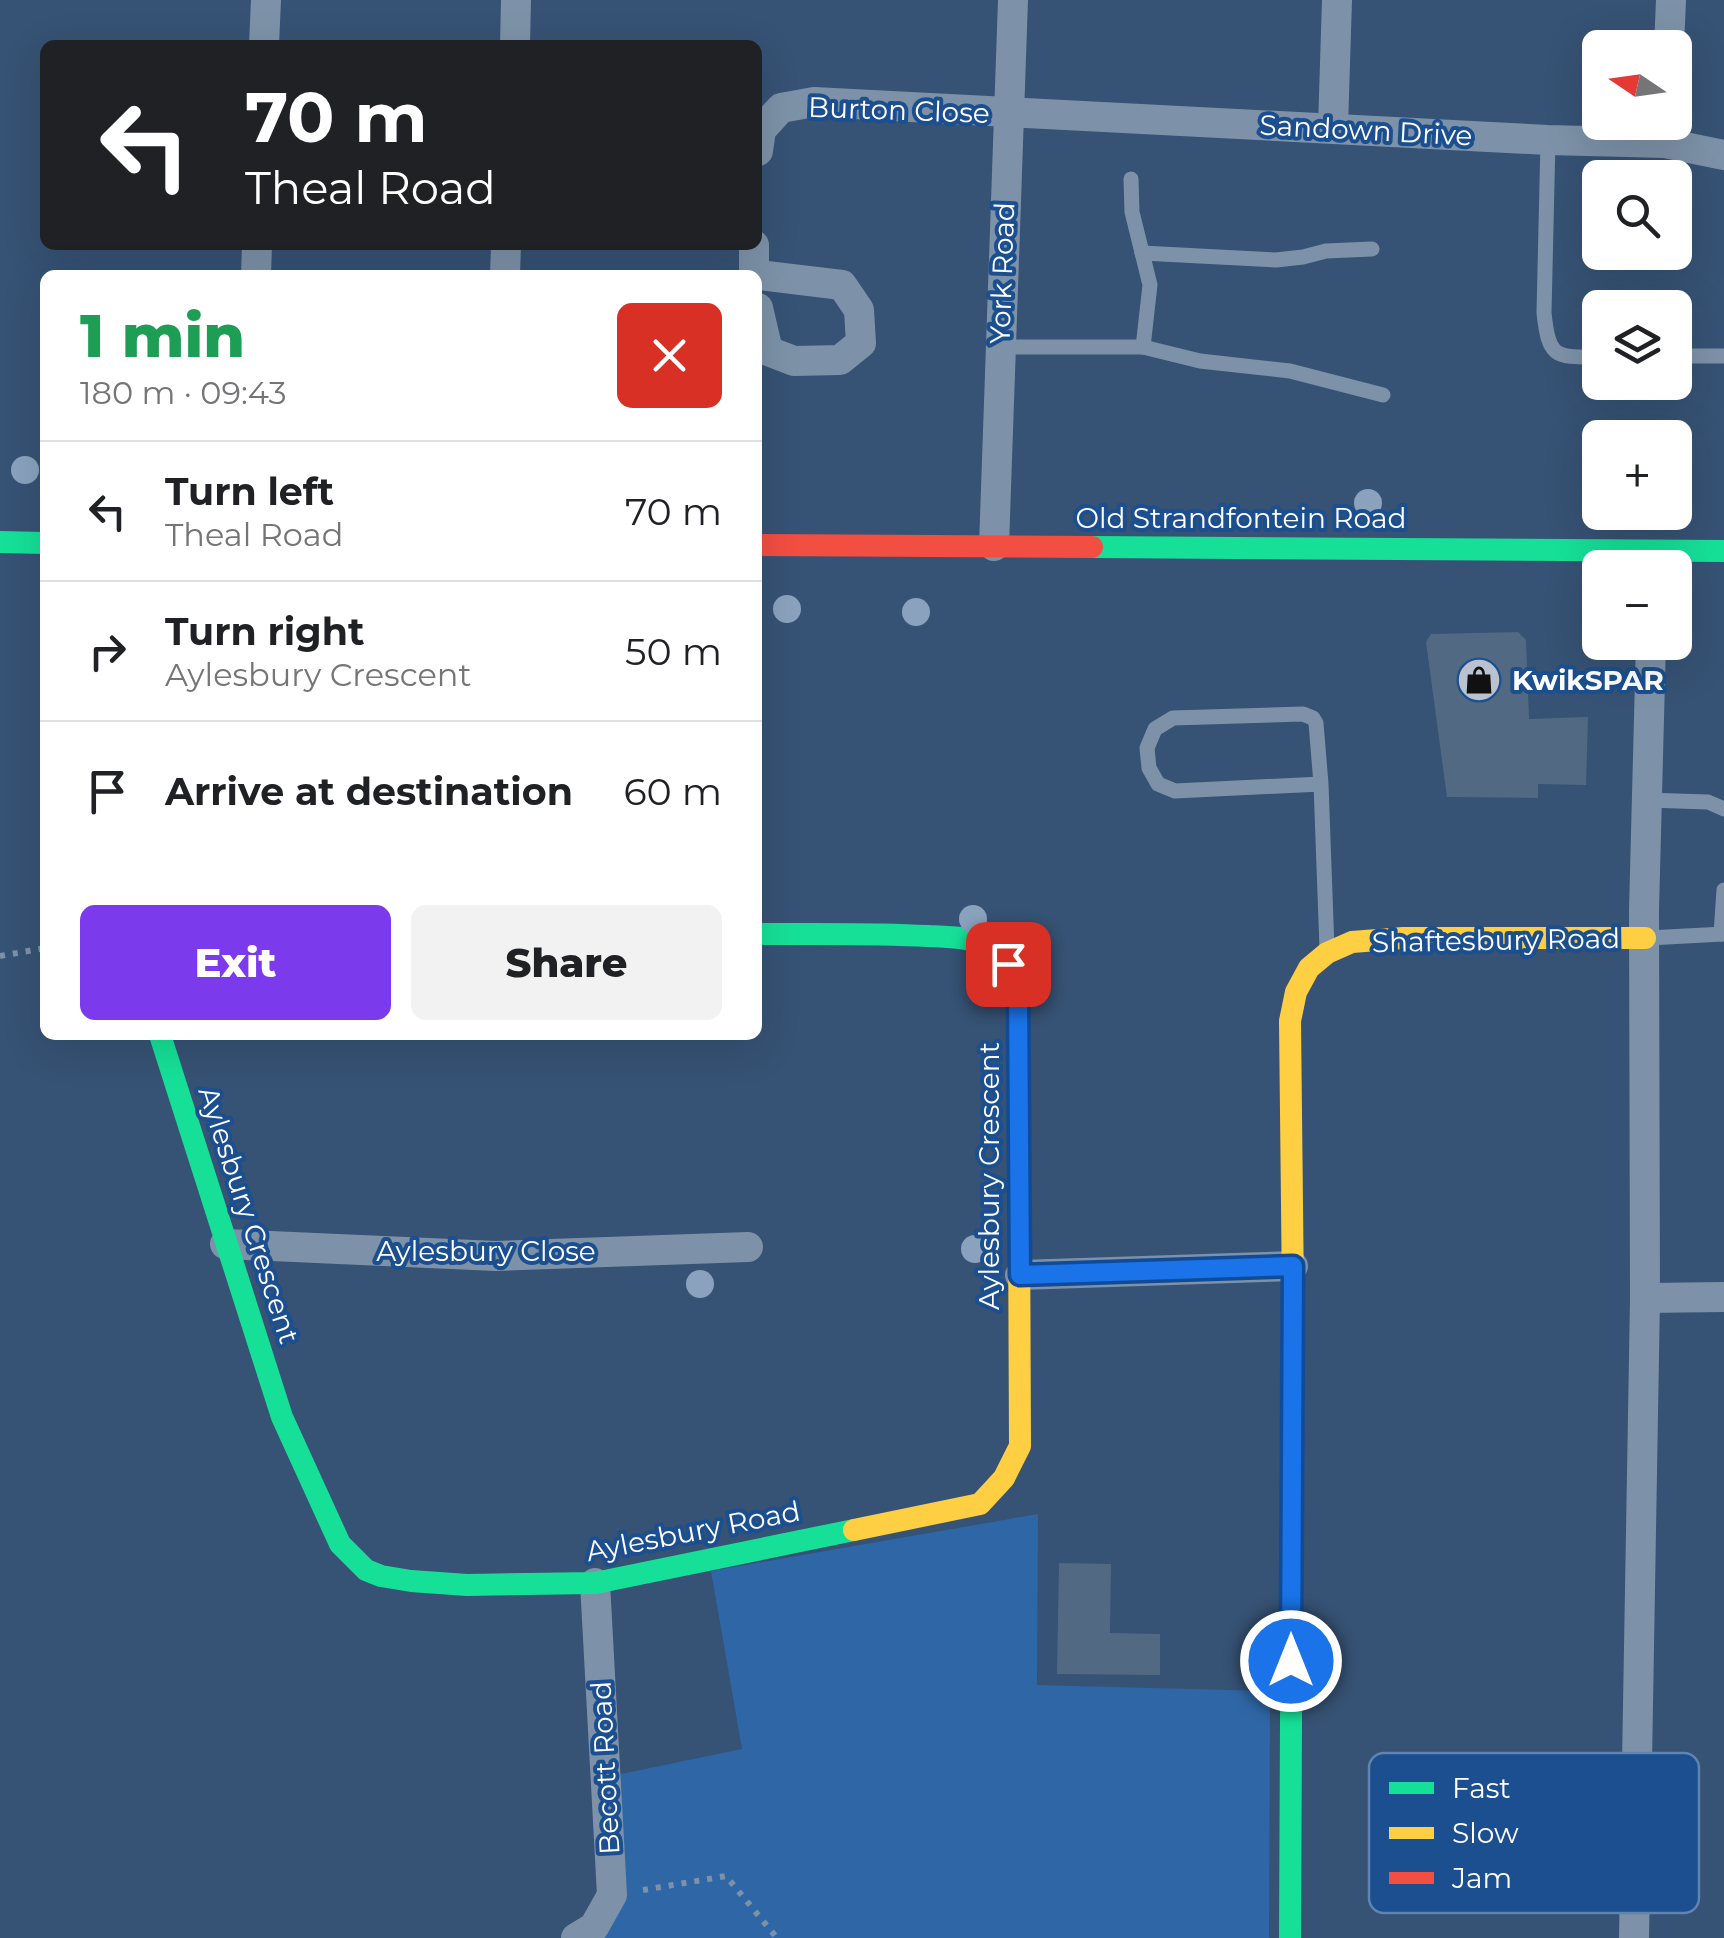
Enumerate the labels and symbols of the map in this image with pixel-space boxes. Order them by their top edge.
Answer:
north arrow [1582,30,1692,140]
street label: Burton Close [808,90,990,130]
street label: Sandown Drive [1259,107,1473,153]
street label: York Road [983,201,1021,345]
street label: Old Strandfontein Road [1076,501,1406,535]
shop icon: KwikSPAR [1456,657,1502,703]
place label: KwikSPAR [1512,663,1664,697]
street label: Shaftesbury Road [1372,921,1620,959]
pin [966,922,1051,1007]
street label: Aylesbury Crescent [972,1042,1006,1310]
street label: Aylesbury Crescent [191,1082,307,1348]
street label: Aylesbury Close [376,1234,596,1268]
street label: Aylesbury Road [583,1494,803,1568]
position arrow [1239,1609,1343,1713]
street label: Becott Road [583,1680,627,1856]
legend [1369,1753,1699,1913]
text: Fast [1452,1771,1511,1805]
text: Slow [1452,1816,1519,1850]
text: Jam [1451,1861,1512,1895]

